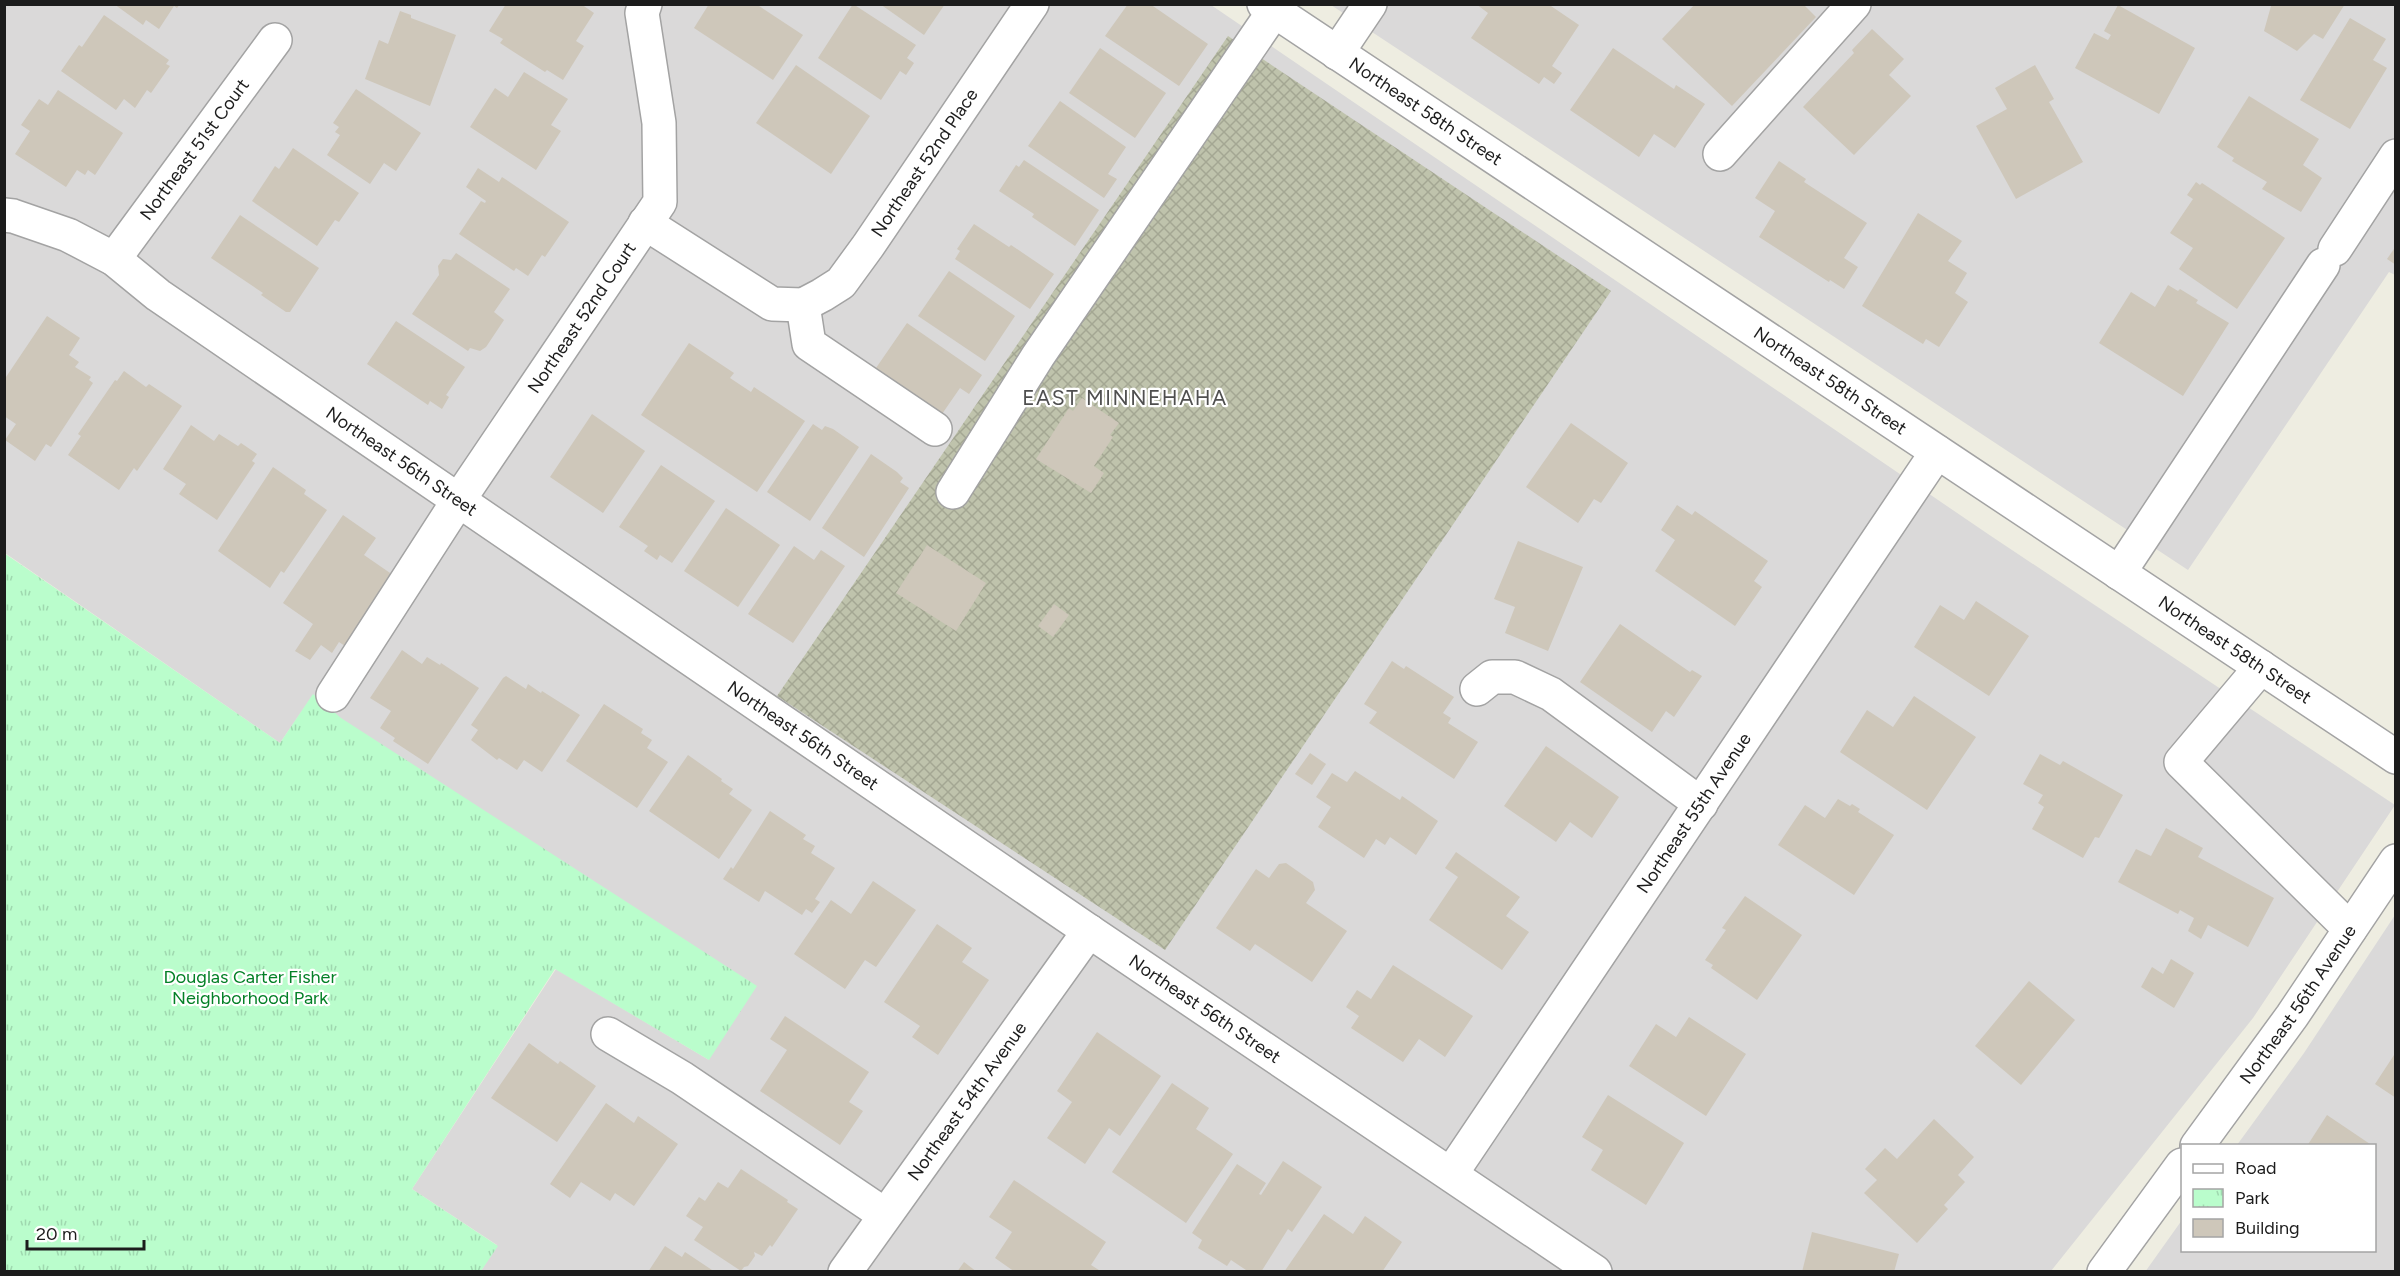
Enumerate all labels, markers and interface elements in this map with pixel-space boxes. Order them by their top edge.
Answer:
street label: Northeast 58th Street [1345,53,1506,170]
street label: Northeast 51st Court [135,74,254,224]
street label: Northeast 52nd Place [866,84,983,241]
street label: Northeast 52nd Court [523,238,641,398]
street label: Northeast 58th Street [1749,322,1911,440]
district label: EAST MINNEHAHA [1022,385,1228,410]
street label: Northeast 56th Street [322,402,482,521]
street label: Northeast 58th Street [2154,591,2316,709]
street label: Northeast 56th Street [723,676,883,795]
street label: Northeast 55th Avenue [1632,728,1756,898]
street label: Northeast 56th Avenue [2235,921,2361,1088]
street label: Northeast 56th Street [1125,950,1285,1068]
park label: Douglas Carter Fisher Neighborhood Park [163,966,337,1009]
street label: Northeast 54th Avenue [903,1018,1031,1185]
legend [2181,1144,2376,1252]
text: Road [2235,1157,2276,1179]
text: Park [2235,1187,2270,1209]
scale bar [27,1213,144,1251]
text: Building [2235,1217,2300,1239]
text: 20 m [36,1223,77,1245]

